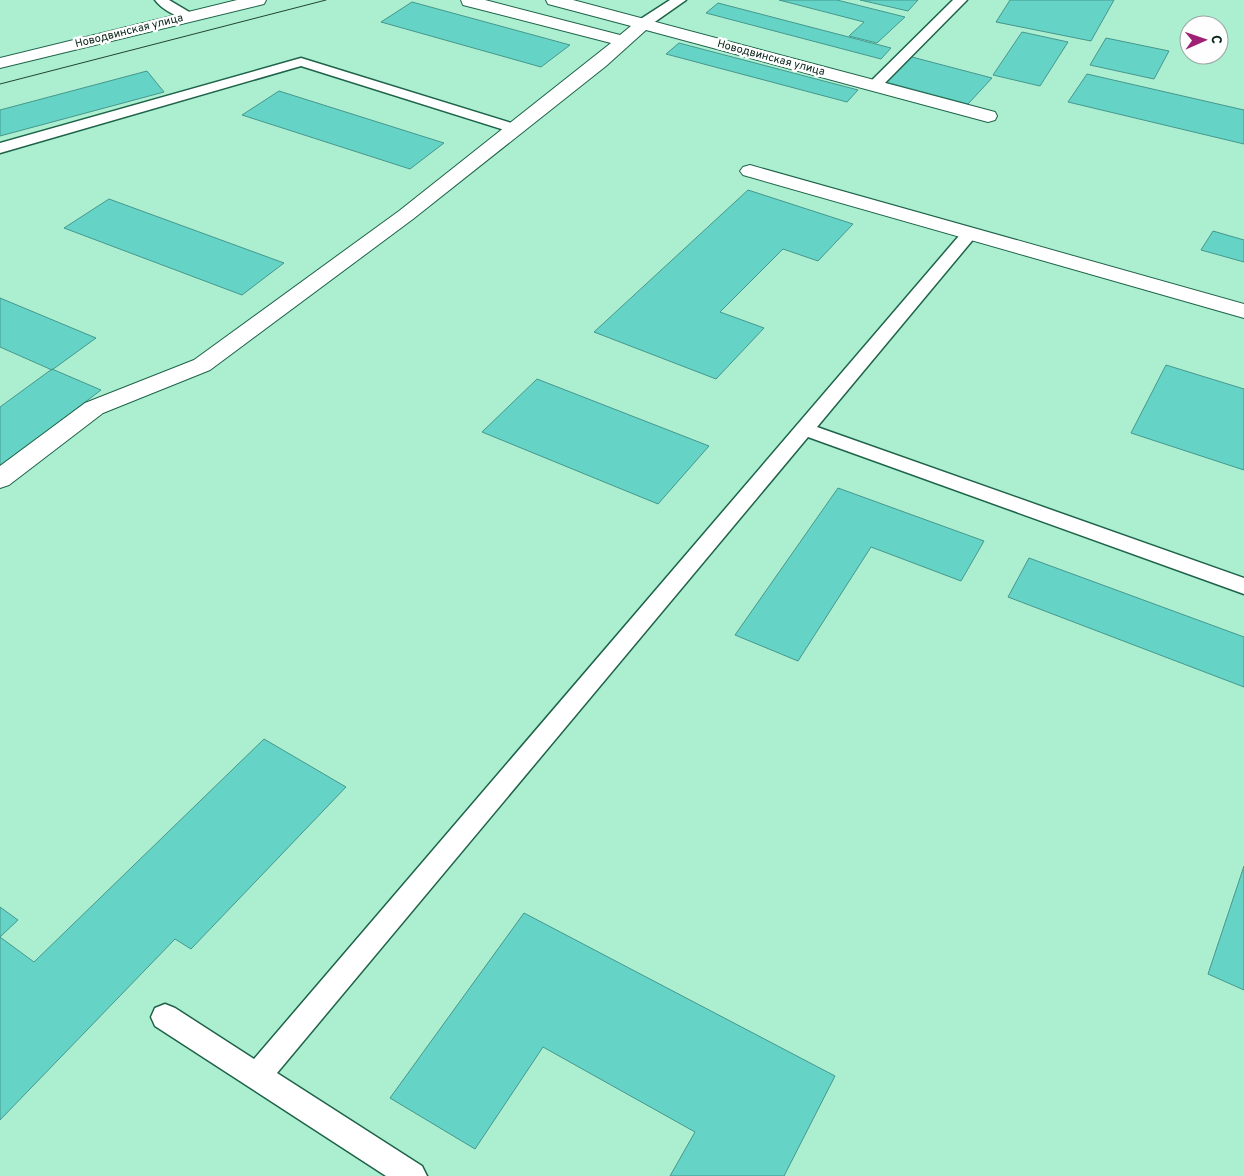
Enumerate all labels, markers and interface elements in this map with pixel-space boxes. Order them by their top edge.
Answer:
street label: Новодвинская улица [74,11,185,51]
north arrow [1179,15,1229,65]
text: С [1207,35,1224,44]
street label: Новодвинская улица [716,37,827,79]

